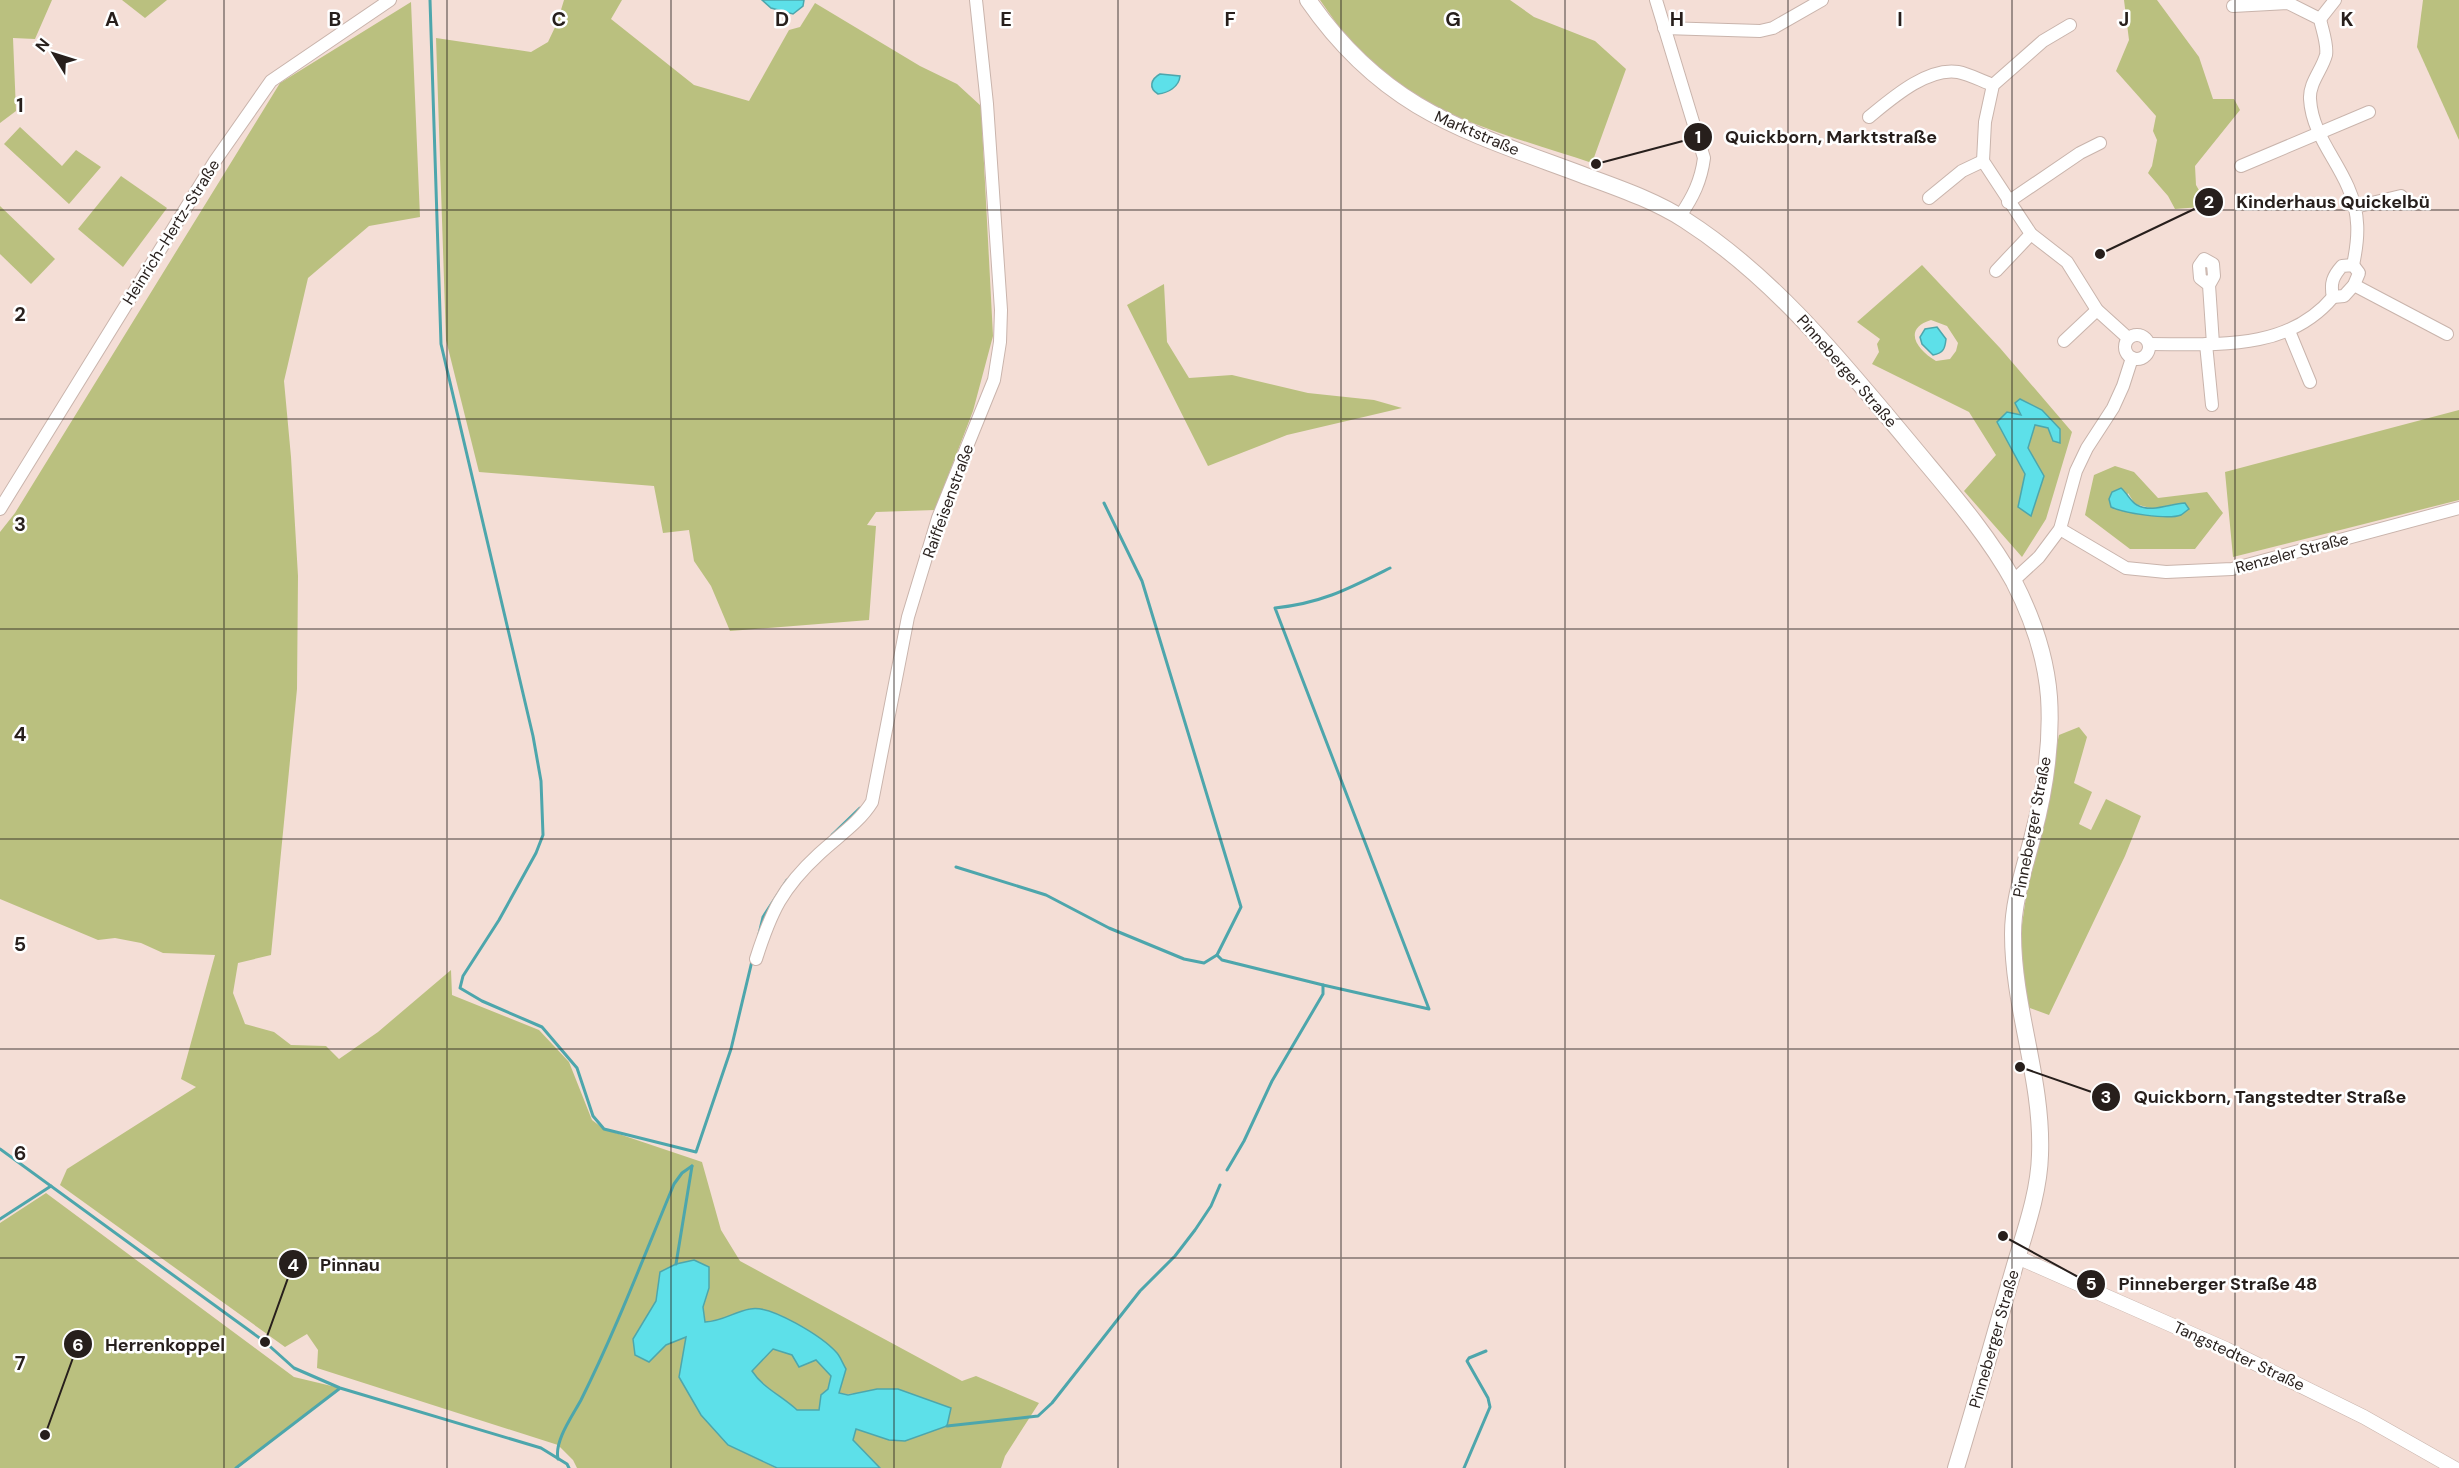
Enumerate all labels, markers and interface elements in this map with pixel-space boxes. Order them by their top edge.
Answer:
text: A [105,6,119,32]
text: B [329,6,341,32]
text: C [552,6,566,32]
text: D [775,6,789,32]
text: E [1000,6,1012,32]
text: F [1224,6,1236,32]
text: G [1445,6,1461,32]
text: H [1670,6,1684,32]
text: I [1897,6,1903,32]
text: J [2119,6,2129,32]
text: K [2340,6,2354,32]
north arrow [24,24,84,84]
text: N [31,34,54,56]
text: 1 [16,92,24,118]
street label: Marktstraße [1431,106,1523,160]
callout: Quickborn, Marktstraße [1683,119,1949,155]
text: 1 [1695,125,1701,149]
text: Quickborn, Marktstraße [1725,125,1937,149]
street label: Heinrich-Hertz-Straße [118,155,224,309]
callout: Kinderhaus Quickelbü [2194,184,2442,220]
text: 2 [2204,190,2214,214]
text: Kinderhaus Quickelbü [2236,190,2430,214]
text: 2 [14,301,26,327]
street label: Pinneberger Straße [1792,310,1902,432]
street label: Raiffeisenstraße [918,441,978,561]
text: 3 [14,511,26,537]
street label: Renzeler Straße [2233,528,2351,578]
text: 4 [14,721,27,747]
street label: Pinneberger Straße [2008,755,2056,899]
text: 5 [14,931,26,957]
callout: Quickborn, Tangstedter Straße [2091,1079,2418,1115]
text: 3 [2101,1085,2111,1109]
text: Quickborn, Tangstedter Straße [2134,1085,2406,1109]
text: 6 [14,1140,26,1166]
callout: Pinnau [278,1246,392,1282]
text: 4 [287,1253,299,1277]
text: Pinnau [320,1253,380,1277]
callout: Pinneberger Straße 48 [2076,1266,2329,1302]
street label: Pinneberger Straße [1964,1267,2024,1411]
text: 5 [2085,1272,2097,1296]
text: Pinneberger Straße 48 [2118,1272,2318,1296]
street label: Tangstedter Straße [2170,1316,2308,1396]
callout: Herrenkoppel [63,1326,237,1362]
text: 6 [72,1333,84,1357]
text: Herrenkoppel [105,1333,225,1357]
text: 7 [15,1350,26,1376]

